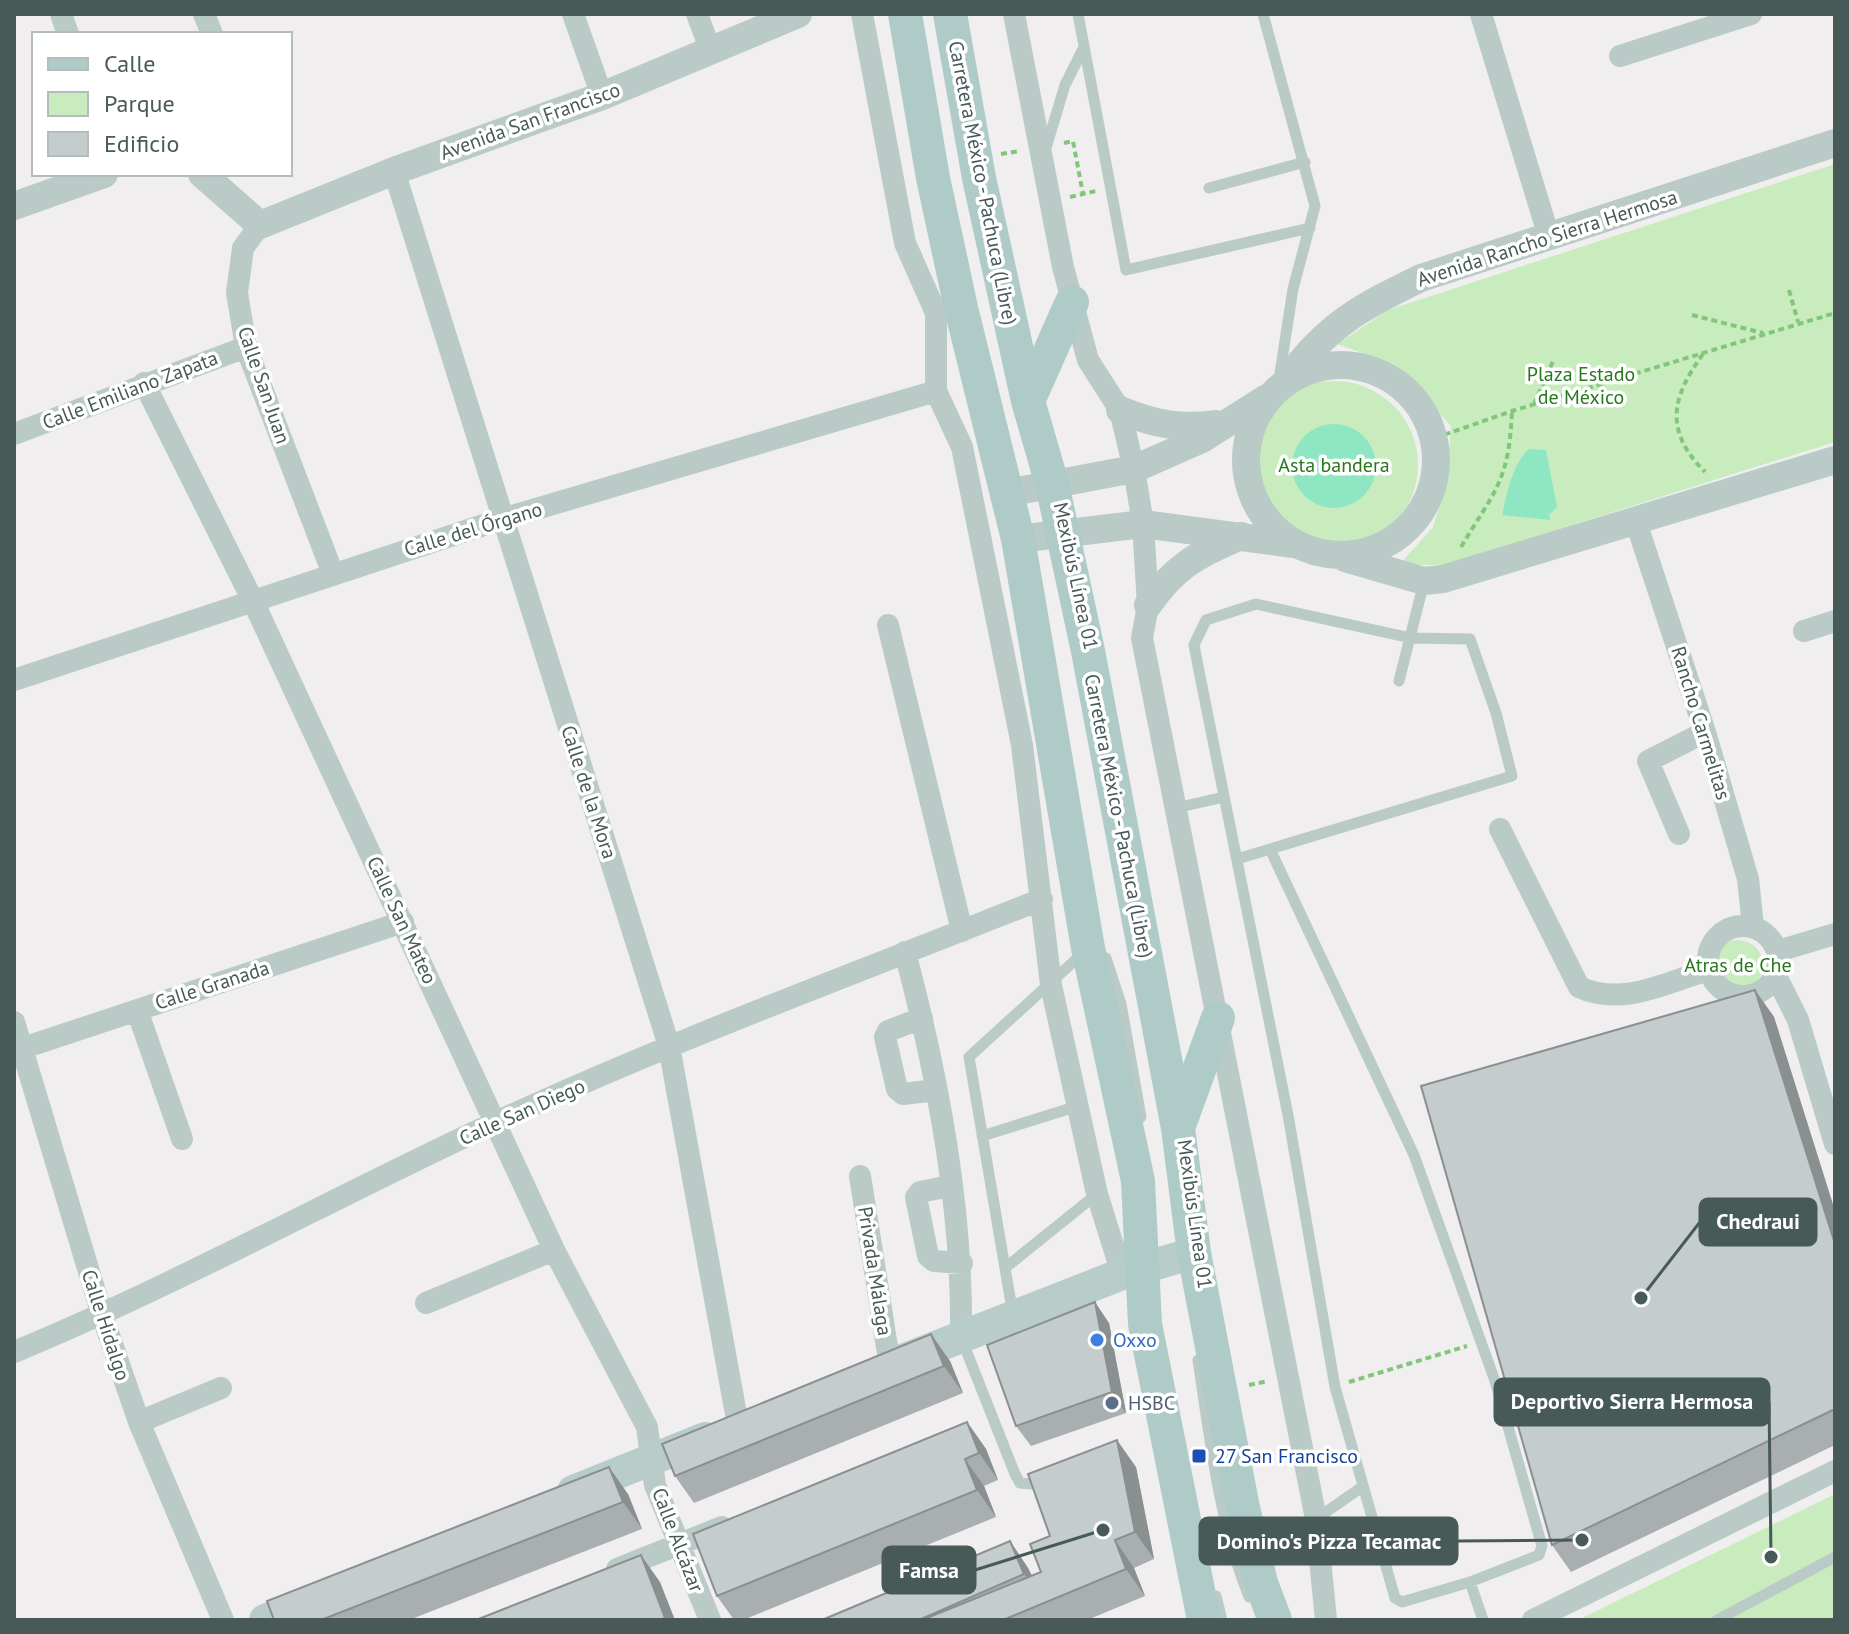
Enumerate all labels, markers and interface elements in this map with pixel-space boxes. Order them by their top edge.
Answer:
legend [32,32,292,176]
street label: Carretera México - Pachuca (Libre) [943,39,1023,327]
text: Calle [104,48,155,79]
street label: Avenida San Francisco [436,76,624,166]
text: Parque [104,88,175,119]
text: Edificio [104,128,179,159]
street label: Avenida Rancho Sierra Hermosa [1414,184,1680,292]
street label: Calle San Juan [232,323,296,447]
street label: Calle Emiliano Zapata [39,345,221,435]
park label: Plaza Estado de México [1527,361,1635,410]
park label: Asta bandera [1278,452,1390,478]
street label: Calle del Órgano [401,496,545,562]
street label: Mexibús Línea 01 [1048,500,1104,652]
street label: Rancho Carmelitas [1665,643,1737,803]
street label: Carretera México - Pachuca (Libre) [1079,672,1159,960]
street label: Calle de la Mora [555,722,623,862]
street label: Calle San Mateo [361,852,443,988]
park label: Atras de Che [1684,952,1792,978]
street label: Calle Granada [152,954,272,1016]
street label: Calle San Diego [455,1073,589,1151]
street label: Mexibús Línea 01 [1172,1138,1218,1290]
callout: Chedraui [1700,1199,1816,1245]
street label: Privada Málaga [852,1205,898,1337]
text: Chedraui [1716,1207,1800,1235]
street label: Calle Hidalgo [76,1266,136,1384]
place label: Oxxo [1113,1327,1157,1353]
marker: Oxxo [1088,1331,1106,1349]
callout: Deportivo Sierra Hermosa [1495,1379,1769,1425]
text: Deportivo Sierra Hermosa [1511,1387,1753,1415]
place label: HSBC [1128,1390,1175,1416]
marker: HSBC [1103,1394,1121,1412]
place label: 27 San Francisco [1215,1443,1358,1469]
marker: 27 San Francisco [1190,1447,1208,1465]
street label: Calle Alcázar [646,1484,710,1596]
callout: Domino's Pizza Tecamac [1200,1518,1457,1564]
text: Domino's Pizza Tecamac [1217,1527,1442,1555]
callout: Famsa [883,1547,975,1593]
text: Famsa [899,1556,959,1584]

